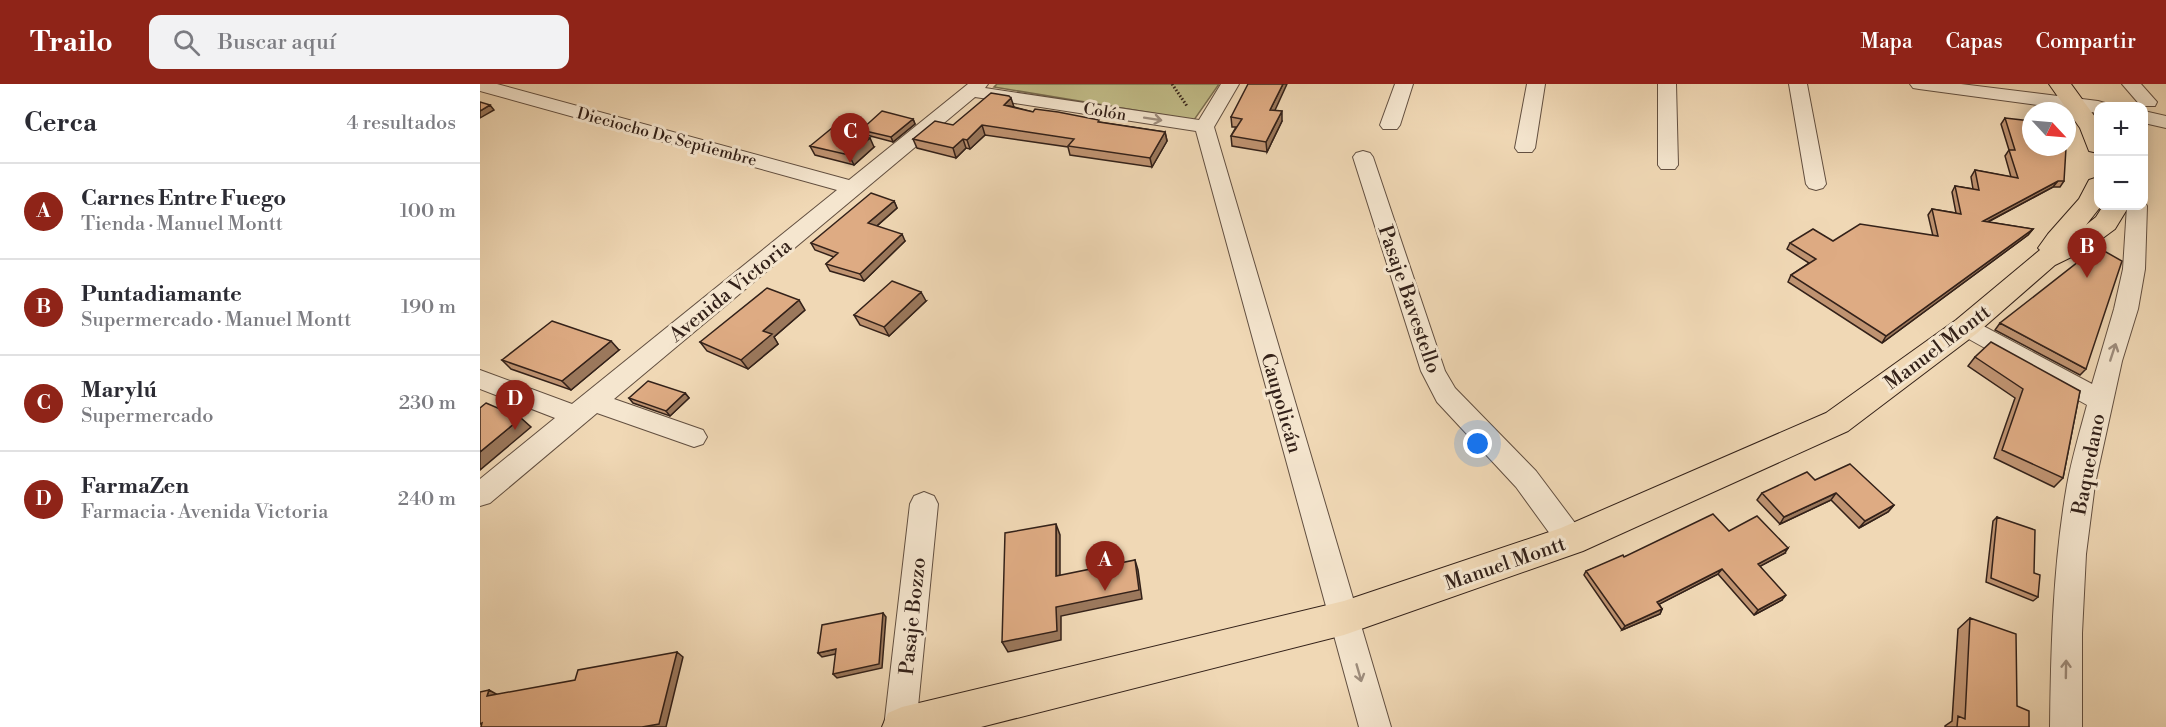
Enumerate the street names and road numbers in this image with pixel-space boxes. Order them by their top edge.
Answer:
street label: Colón [1082,99,1128,125]
street label: Dieciocho De Septiembre [575,103,759,171]
street label: Pasaje Bavestello [1372,222,1446,377]
street label: Avenida Victoria [664,234,798,349]
street label: Manuel Montt [1880,300,1996,396]
street label: Caupolicán [1254,351,1307,456]
street label: Baquedano [2067,412,2112,518]
street label: Manuel Montt [1442,532,1569,597]
street label: Pasaje Bozzo [895,556,932,676]

